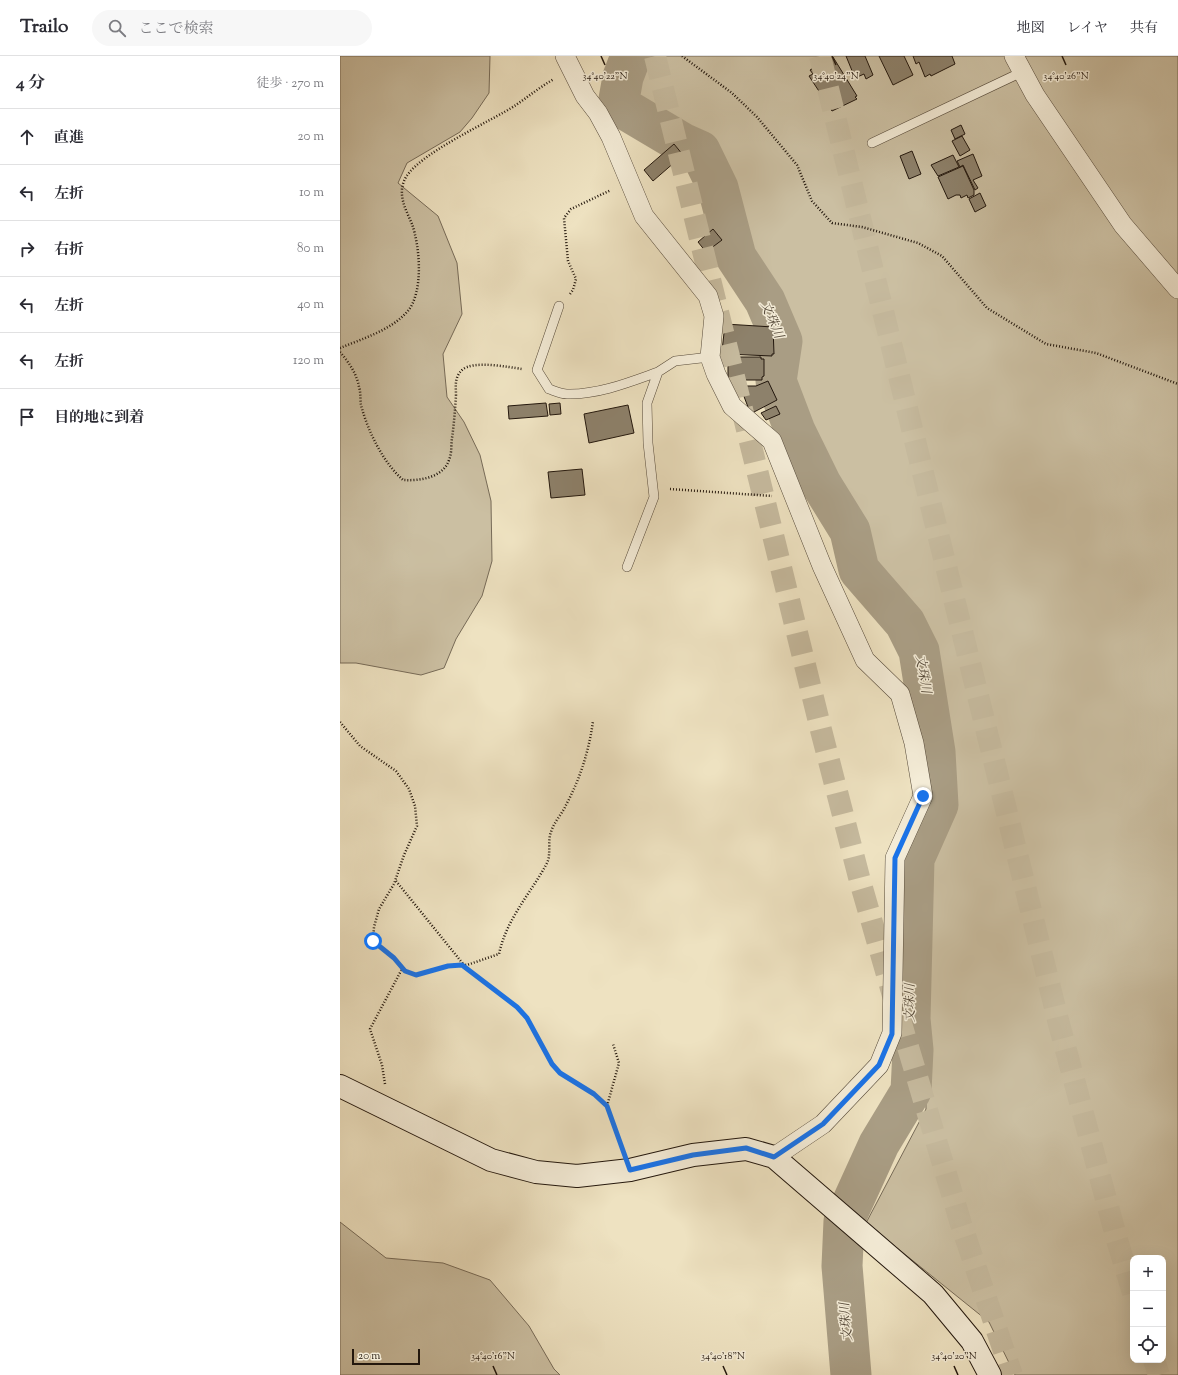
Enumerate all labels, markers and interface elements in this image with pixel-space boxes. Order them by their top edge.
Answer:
search box [92,10,372,46]
text: Trailo [20,14,68,41]
icon: search [106,17,128,39]
text: ここで検索 [138,19,214,40]
text: 地図 [1017,19,1045,39]
text: レイヤ [1067,19,1108,39]
text: 共有 [1130,19,1158,39]
text: 34°40'22"N [583,69,627,84]
text: 34°40'24"N [813,69,859,84]
text: 34°40'26"N [1043,69,1089,84]
text: 4 分 [16,72,45,96]
text: 徒歩 · 270 m [256,75,324,93]
icon: ahead [16,126,38,148]
text: 直進 [54,128,84,149]
text: 20 m [298,128,324,146]
icon: left [16,182,38,204]
text: 左折 [54,184,84,205]
text: 10 m [299,184,324,202]
icon: right [16,238,38,260]
text: 右折 [54,240,84,261]
text: 80 m [297,240,324,258]
icon: left [16,294,38,316]
text: 左折 [54,296,84,317]
text: 40 m [297,296,324,314]
water label: 文珠川 [755,299,788,343]
icon: left [16,350,38,372]
text: 左折 [54,352,84,373]
text: 120 m [293,352,324,370]
icon: arrive [16,406,38,428]
text: 目的地に到着 [54,408,144,429]
water label: 文珠川 [910,653,935,697]
route end [914,787,932,805]
route start [364,932,382,950]
water label: 文珠川 [902,982,920,1023]
map controls [1130,1255,1166,1363]
button: + [1130,1255,1166,1291]
button: − [1130,1291,1166,1327]
water label: 文珠川 [836,1300,858,1342]
button: locate [1130,1327,1166,1363]
scale bar [352,1347,420,1366]
text: 20 m [358,1348,380,1364]
text: 34°40'16"N [471,1349,515,1364]
text: 34°40'18"N [701,1349,745,1364]
text: 34°40'20"N [931,1349,977,1364]

